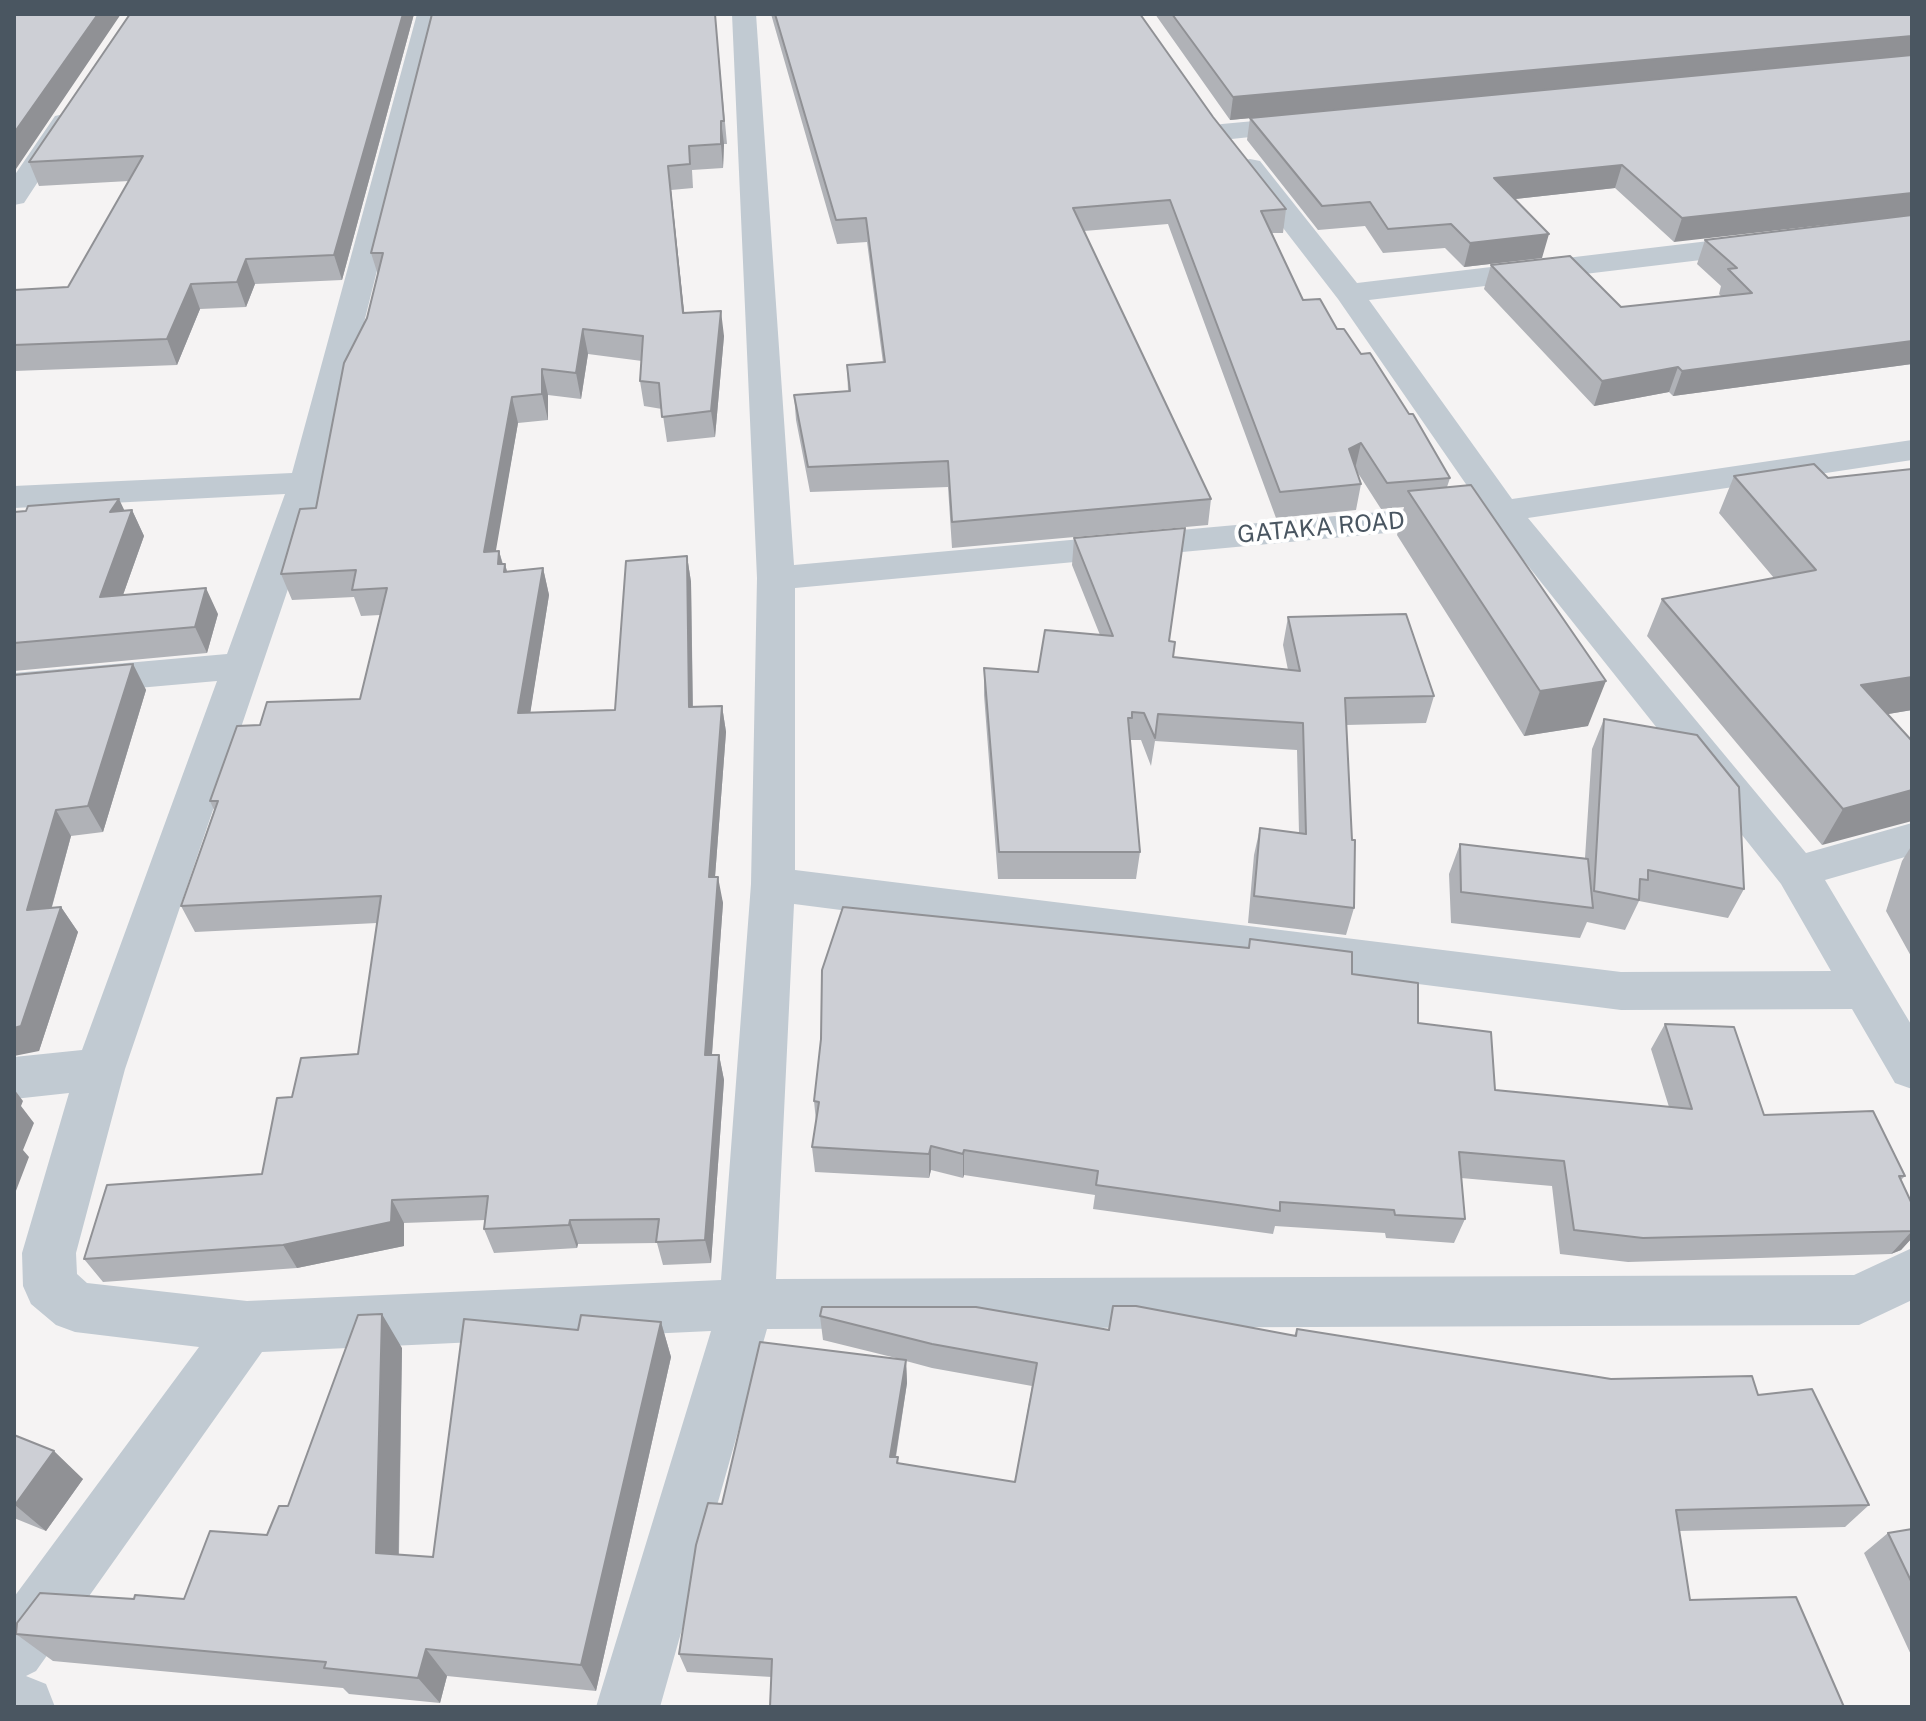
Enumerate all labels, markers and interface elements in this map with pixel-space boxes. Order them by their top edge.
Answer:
street label: GATAKA ROAD [1236,506,1406,550]

